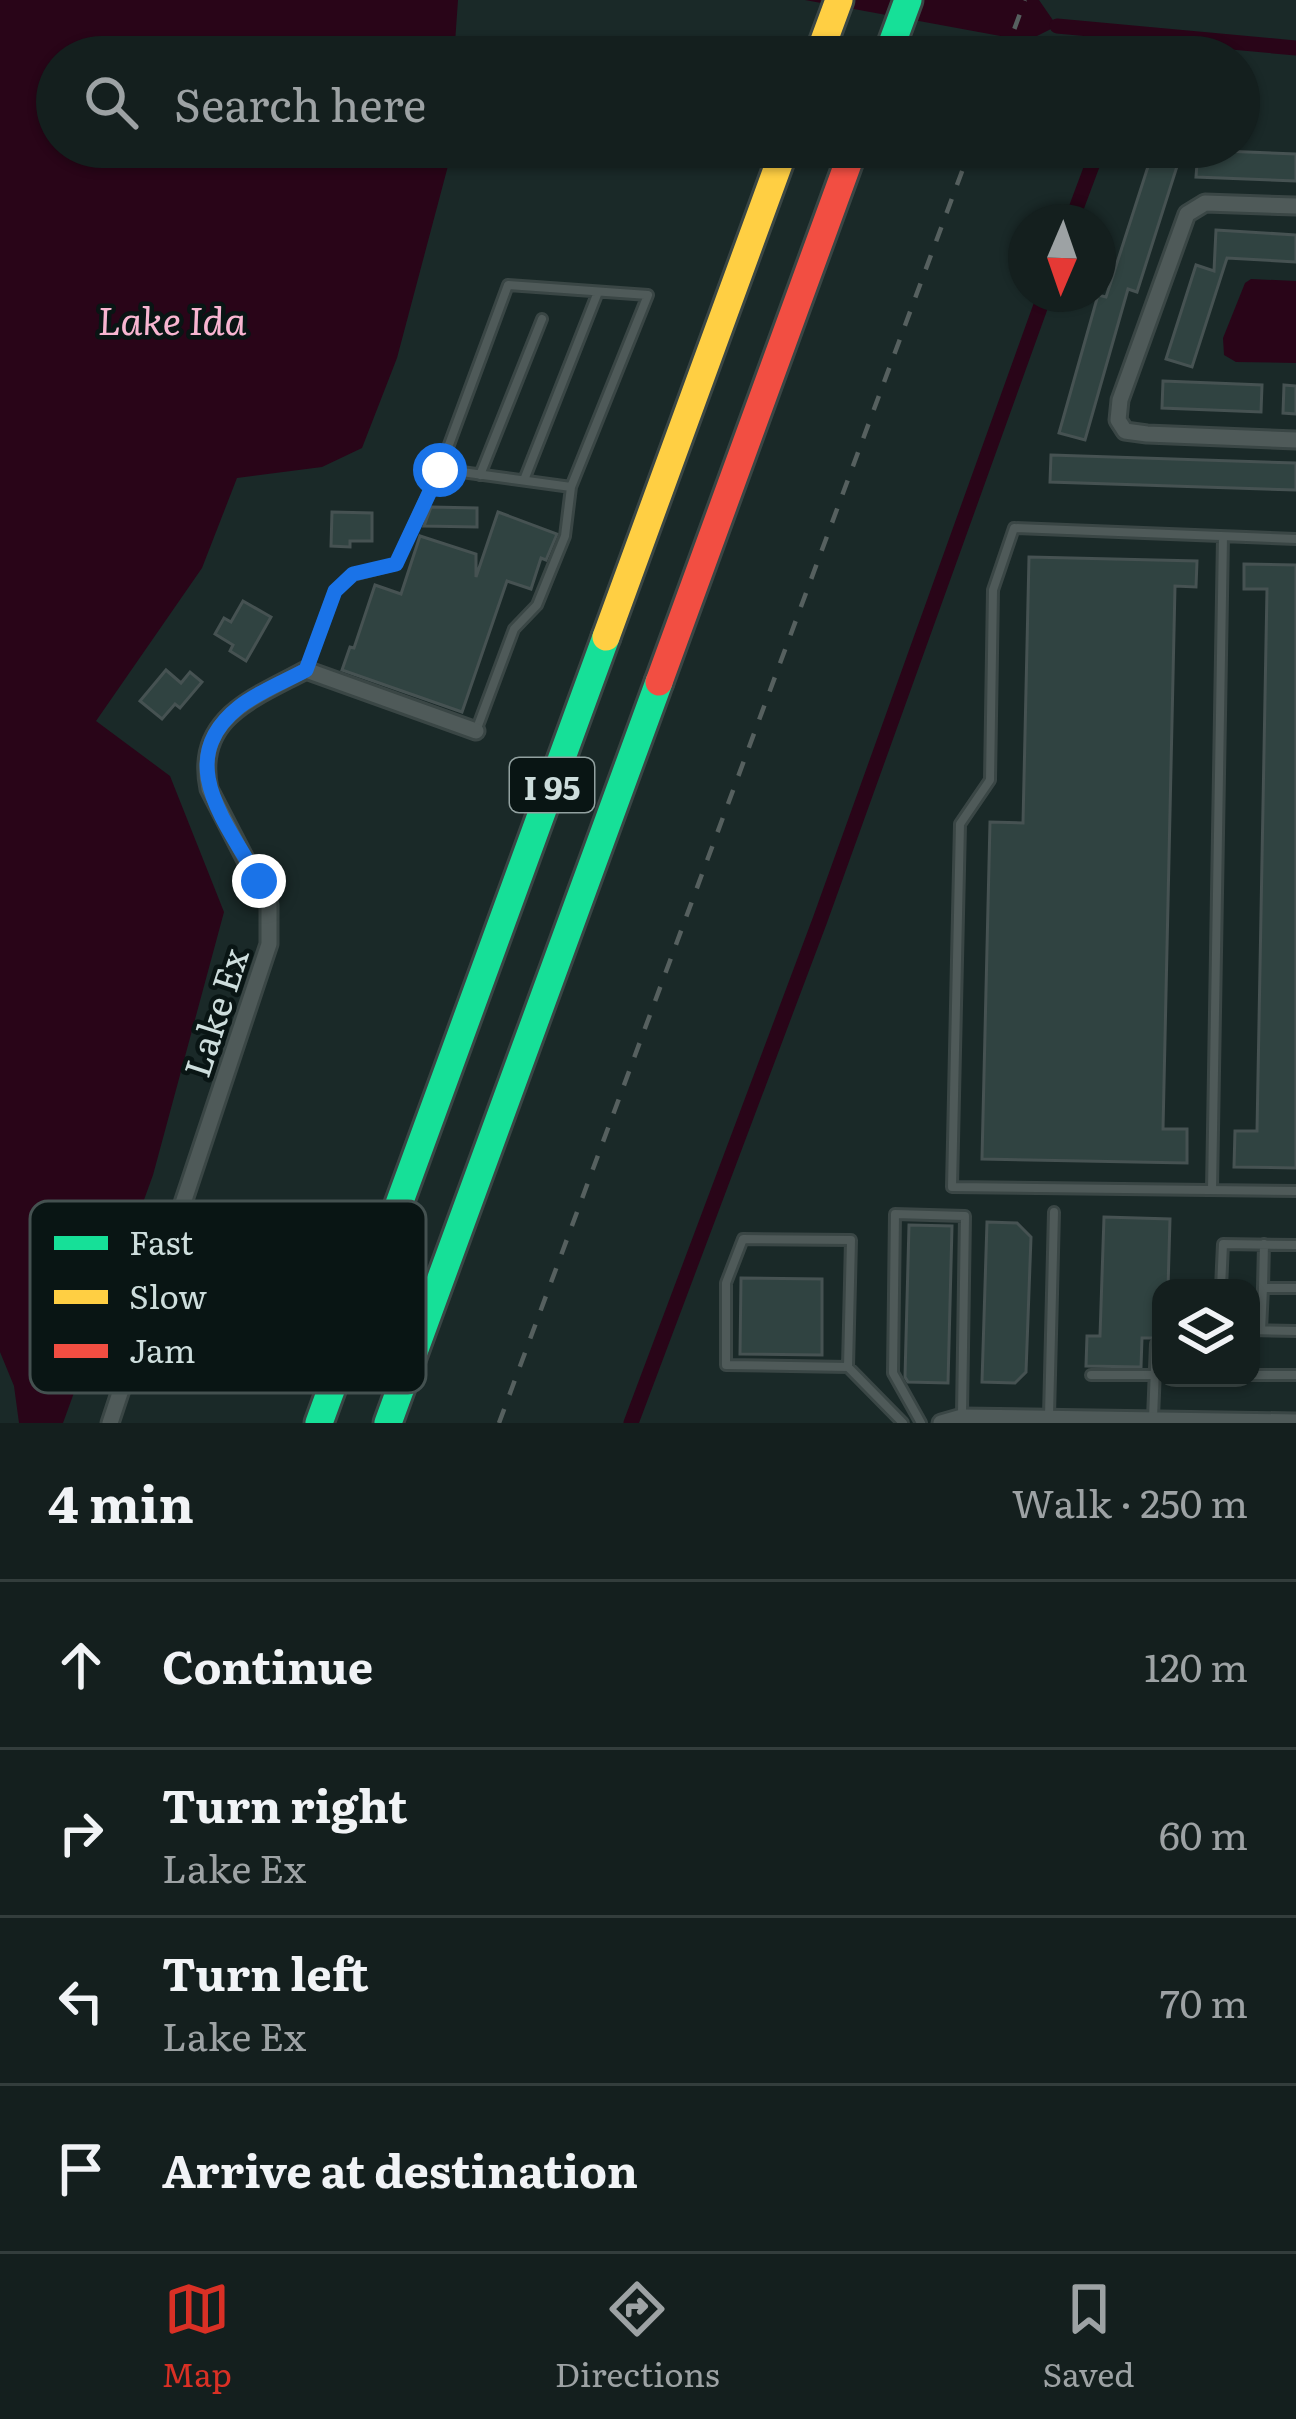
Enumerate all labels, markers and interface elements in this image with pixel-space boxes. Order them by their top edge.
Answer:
search box [36,36,1260,168]
icon: search [78,69,144,135]
text: Search here [174,69,426,136]
north arrow [1008,204,1116,312]
water label: Lake Ida [97,289,247,347]
route start [413,443,467,497]
road number: I 95 [510,758,594,812]
route end [232,854,286,908]
street label: Lake Ex [168,940,260,1084]
legend [30,1201,426,1393]
text: Fast [129,1216,194,1265]
text: Slow [129,1270,207,1319]
map controls [1152,1279,1260,1387]
button: layers [1152,1279,1260,1387]
text: Jam [129,1324,196,1373]
text: 4 min [48,1463,194,1539]
text: Walk · 250 m [1012,1472,1248,1530]
text: Continue [162,1631,373,1698]
icon: ahead [48,1632,114,1698]
text: 120 m [1144,1636,1248,1694]
text: Turn right [162,1770,408,1837]
icon: right [48,1800,114,1866]
text: 60 m [1159,1804,1248,1862]
text: Lake Ex [162,1837,306,1895]
text: Turn left [162,1938,369,2005]
icon: left [48,1968,114,2034]
text: 70 m [1160,1972,1248,2030]
text: Lake Ex [162,2005,306,2063]
text: Arrive at destination [162,2135,638,2202]
icon: arrive [48,2136,114,2202]
tab: Map [161,2276,232,2397]
tab: Directions [555,2276,720,2397]
tab: Saved [1043,2276,1135,2397]

